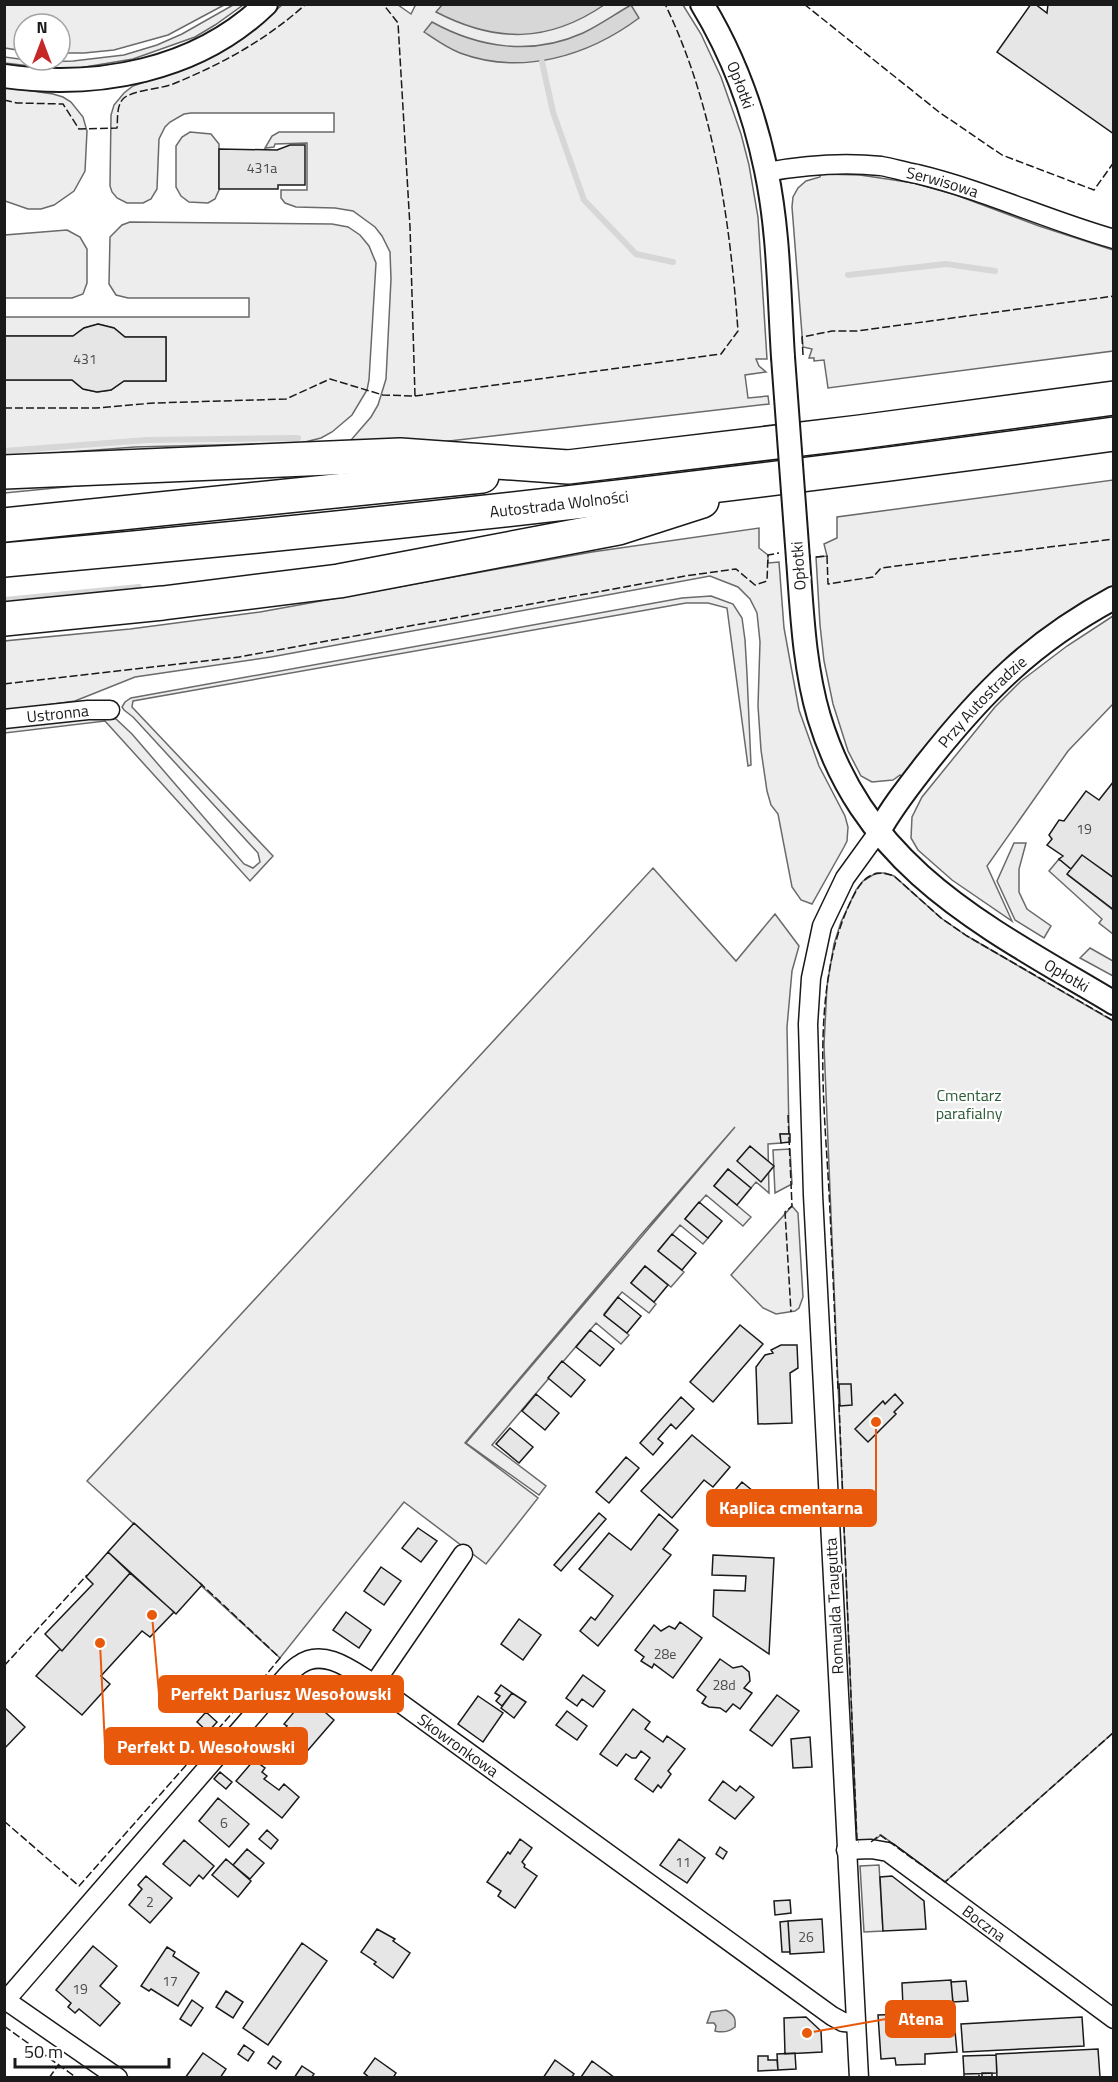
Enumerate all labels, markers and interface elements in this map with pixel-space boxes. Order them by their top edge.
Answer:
north arrow [12,12,72,72]
text: N [36,15,48,39]
street label: Opłotki [721,57,761,112]
house number: 431a [247,157,277,178]
street label: Serwisowa [904,160,982,203]
house number: 431 [73,348,97,369]
street label: Autostrada Wolności [488,484,630,524]
street label: Opłotki [784,541,812,591]
street label: Przy Autostradzie [932,650,1032,753]
street label: Ustronna [25,698,90,729]
house number: 19 [1076,818,1092,839]
street label: Opłotki [1040,952,1094,998]
park label: Cmentarz parafialny [936,1083,1003,1125]
callout: Kaplica cmentarna [707,1490,876,1526]
text: Kaplica cmentarna [719,1494,863,1521]
street label: Romualda Traugutta [818,1537,850,1675]
house number: 28e [654,1643,676,1664]
house number: 28d [712,1674,736,1695]
callout: Perfekt Dariusz Wesołowski [159,1676,403,1712]
text: Perfekt Dariusz Wesołowski [171,1680,391,1707]
street label: Skowronkowa [413,1707,504,1783]
callout: Perfekt D. Wesołowski [105,1728,307,1764]
text: Perfekt D. Wesołowski [117,1733,295,1760]
house number: 6 [220,1812,228,1833]
house number: 11 [675,1851,691,1872]
house number: 2 [146,1891,154,1912]
street label: Boczna [957,1899,1011,1947]
house number: 26 [798,1926,814,1947]
house number: 17 [162,1970,178,1991]
house number: 19 [72,1978,88,1999]
callout: Atena [886,2001,955,2037]
text: Atena [898,2005,944,2032]
scale bar [15,2031,170,2069]
text: 50 m [24,2038,63,2065]

